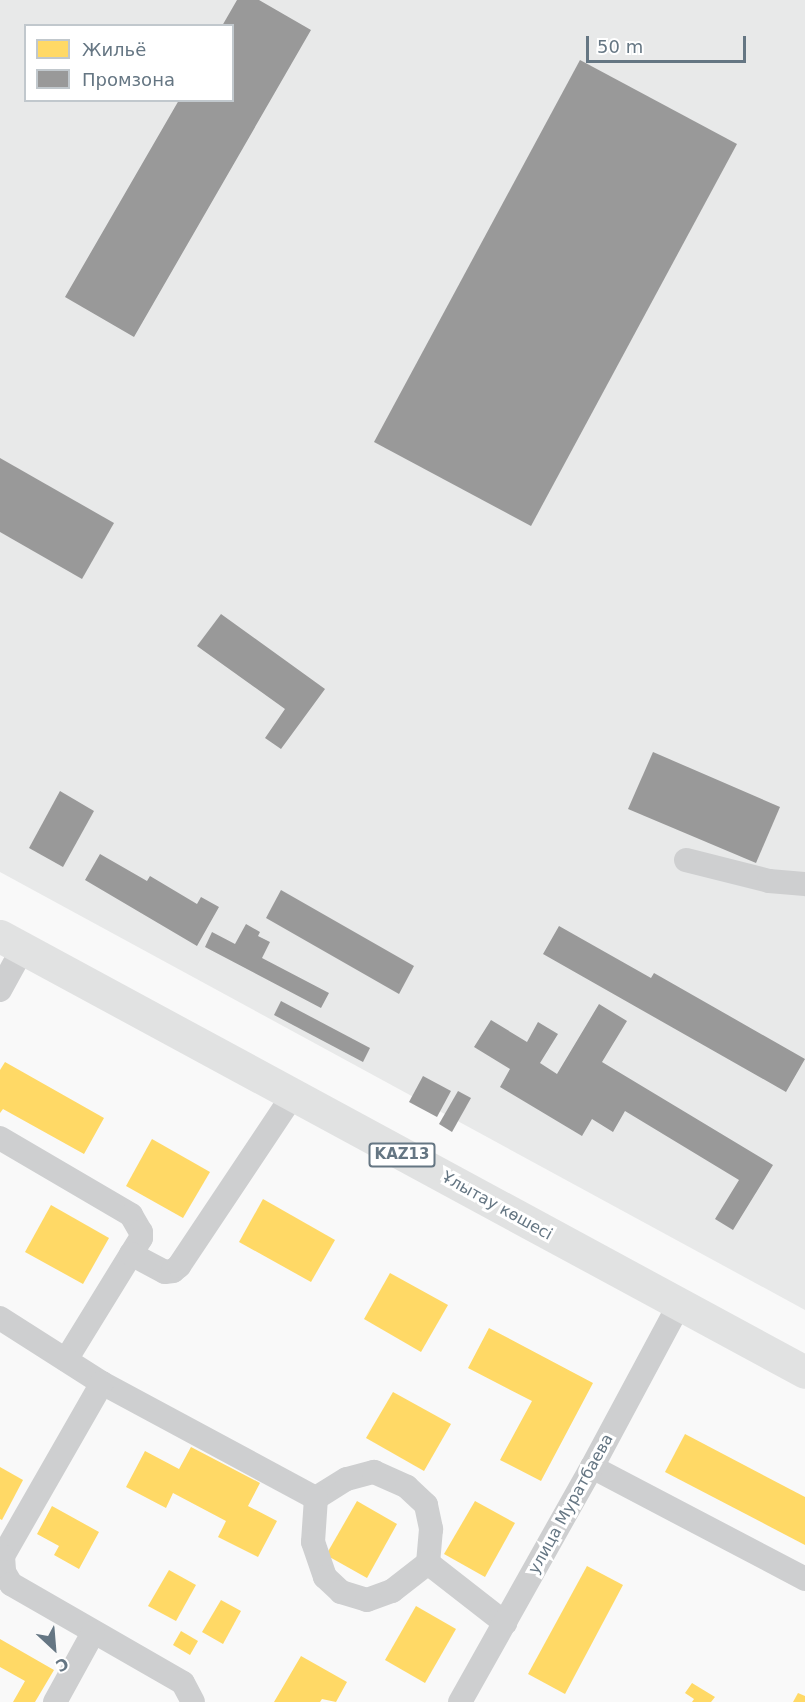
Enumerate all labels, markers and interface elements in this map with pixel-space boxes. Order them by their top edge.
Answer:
legend [24,24,234,102]
scale bar [589,24,750,62]
text: 50 m [597,36,643,57]
text: Жильё [82,39,146,60]
text: Промзона [82,69,175,90]
road number: KAZ13 [368,1143,436,1167]
street label: Ұлытау көшесі [438,1168,556,1244]
street label: улица Муратбаева [525,1431,617,1577]
north arrow [24,1618,84,1678]
text: С [53,1654,72,1676]

